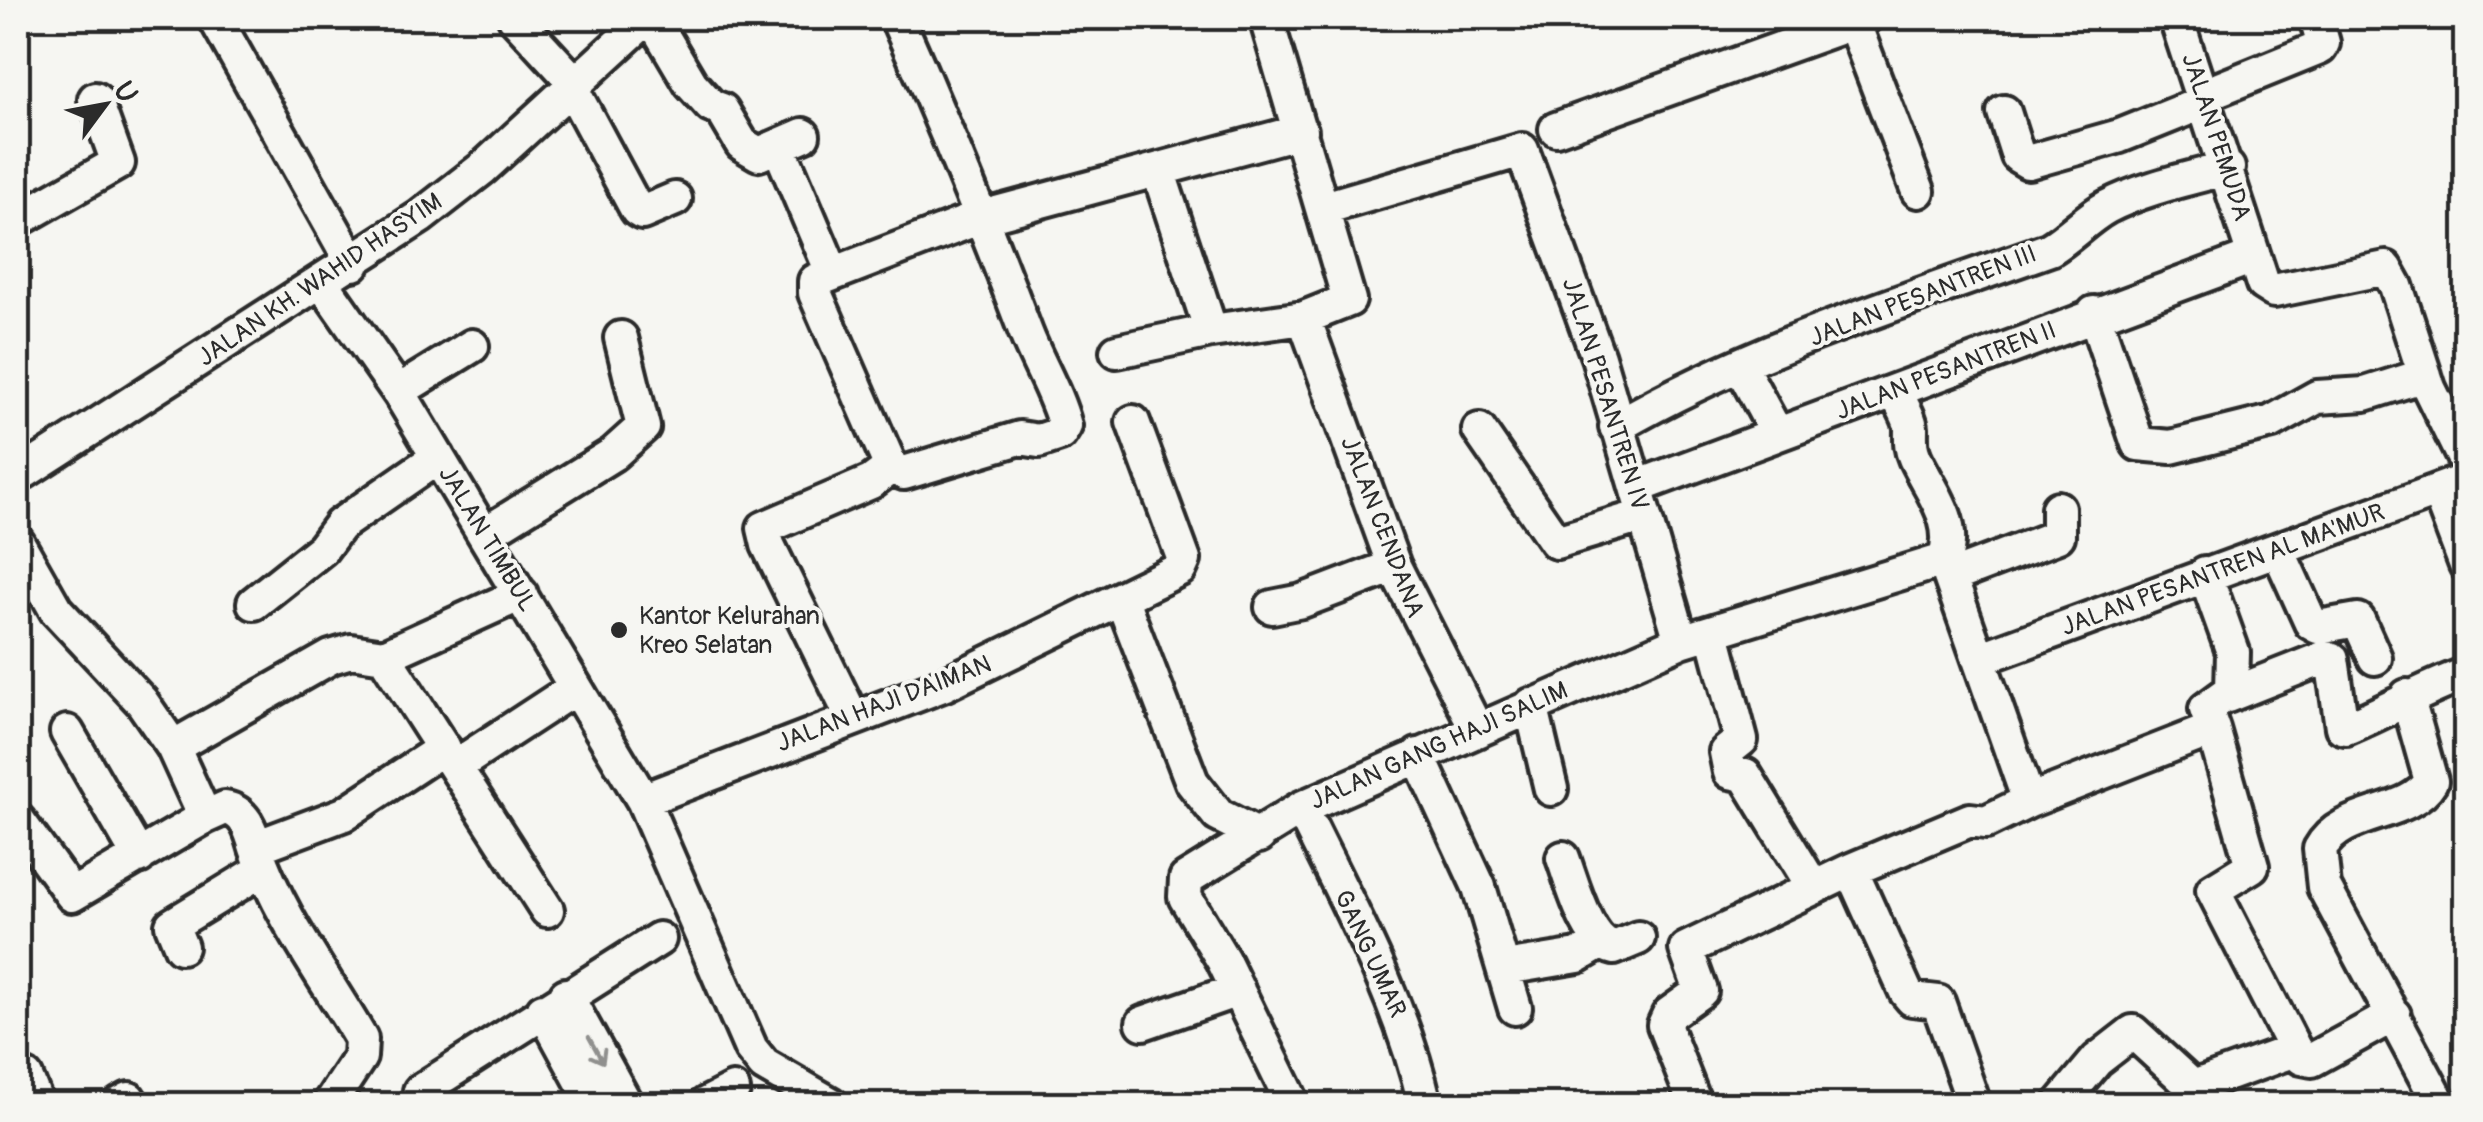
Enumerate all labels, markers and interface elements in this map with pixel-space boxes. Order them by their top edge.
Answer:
street label: JALAN PEMUDA [2174,49,2258,225]
north arrow [55,55,155,155]
text: U [105,75,145,110]
street label: JALAN KH. WAHID HASYIM [192,187,448,373]
street label: JALAN PESANTREN III [1805,238,2041,354]
street label: JALAN PESANTREN IV [1555,274,1655,514]
street label: JALAN PESANTREN II [1831,315,2061,427]
street label: JALAN CENDANA [1333,432,1431,622]
street label: JALAN TIMBUL [431,460,543,618]
street label: JALAN PESANTREN AL MA'MUR [2057,497,2389,643]
place label: Kantor Kelurahan Kreo Selatan [639,601,820,661]
marker: Kantor Kelurahan Kreo Selatan [608,619,630,641]
street label: JALAN HAJI DAIMAN [772,649,996,759]
street label: JALAN GANG HAJI SALIM [1305,675,1573,817]
street label: GANG UMAR [1327,885,1413,1023]
one-way arrow [587,1034,607,1064]

